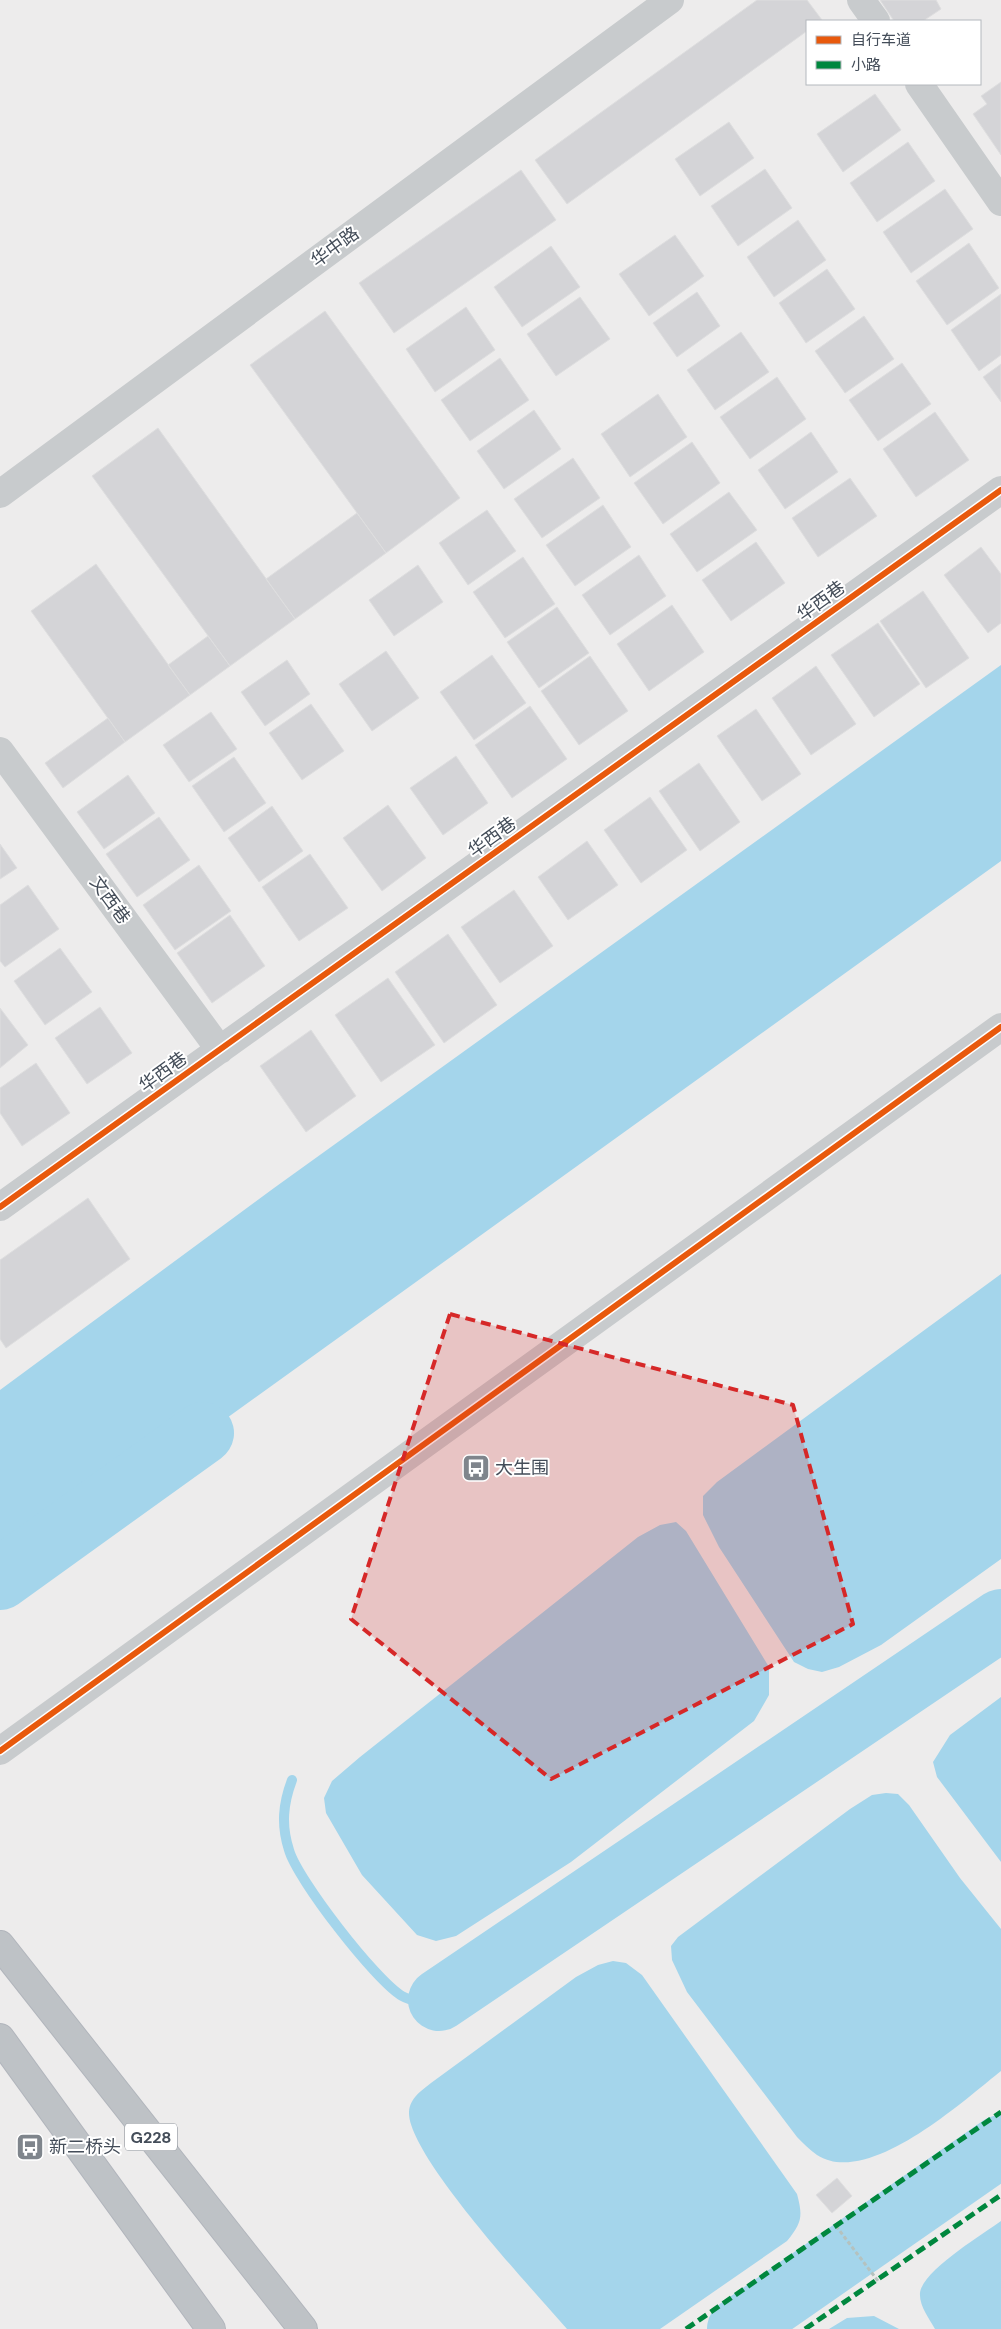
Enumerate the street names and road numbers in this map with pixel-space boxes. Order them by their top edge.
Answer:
street label: 华中路 [306,221,364,273]
street label: 华西巷 [792,575,850,627]
street label: 华西巷 [463,811,521,863]
street label: 文西巷 [84,871,136,929]
street label: 华西巷 [134,1046,192,1098]
road number: G228 [125,2124,177,2150]

